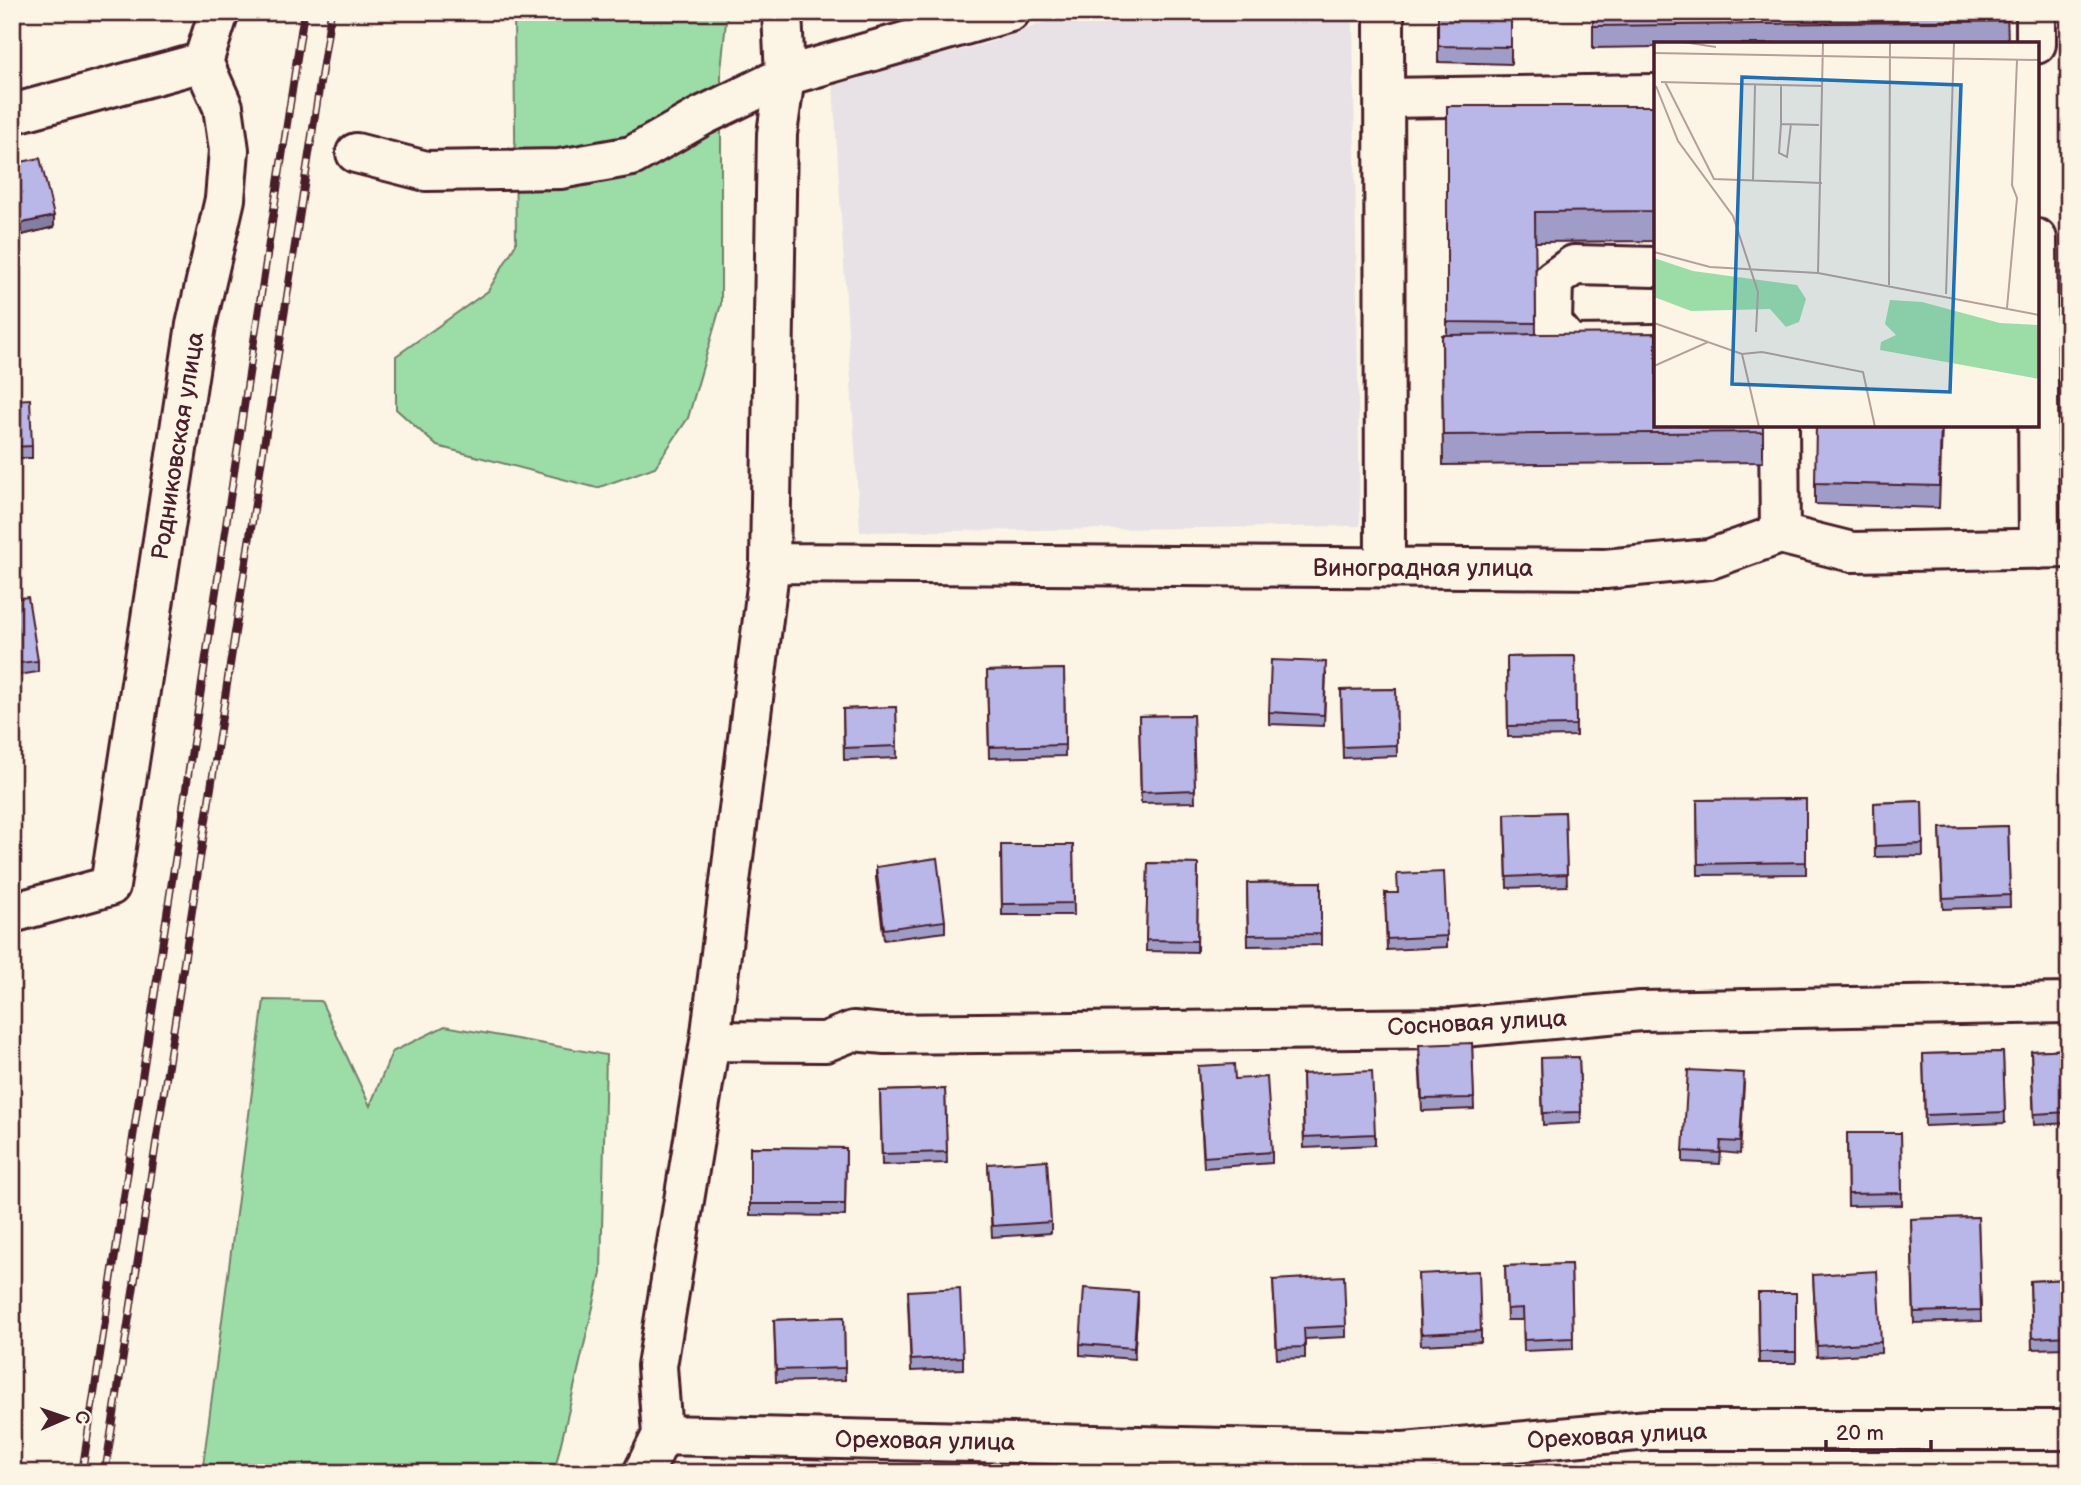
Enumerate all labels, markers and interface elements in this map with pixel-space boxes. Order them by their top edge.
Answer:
inset map [1654,42,2039,427]
street label: Родниковская улица [146,330,210,562]
street label: Виноградная улица [1313,554,1533,583]
street label: Сосновая улица [1387,1004,1567,1042]
north arrow [32,1384,102,1454]
scale bar [1826,1408,1930,1452]
text: С [70,1410,93,1424]
street label: Ореховая улица [1526,1417,1708,1455]
text: 20 m [1836,1421,1884,1446]
street label: Ореховая улица [835,1425,1015,1457]

